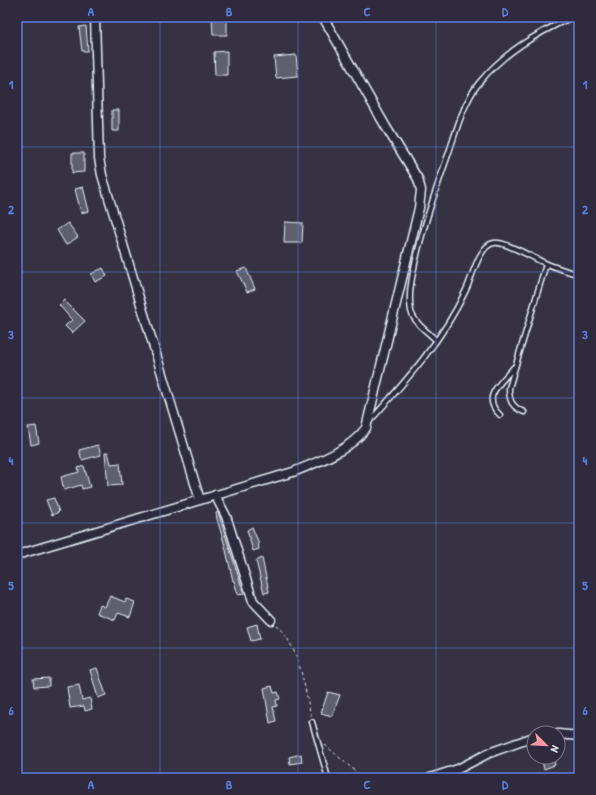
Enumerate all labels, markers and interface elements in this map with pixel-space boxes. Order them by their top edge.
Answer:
text: A [88,2,95,20]
text: B [226,2,233,20]
text: C [363,2,371,20]
text: D [502,2,509,20]
text: 1 [9,75,14,93]
text: 1 [583,75,588,93]
text: 2 [8,200,15,218]
text: 2 [582,200,589,218]
text: 3 [8,325,14,343]
text: 3 [582,325,588,343]
text: 4 [9,451,14,469]
text: 4 [583,451,588,469]
text: 5 [8,576,14,594]
text: 5 [582,576,588,594]
text: 6 [8,701,14,719]
text: 6 [582,701,588,719]
north arrow [526,725,566,765]
text: N [547,744,563,755]
text: A [88,775,95,793]
text: B [226,775,233,793]
text: C [363,775,371,793]
text: D [502,775,509,793]

